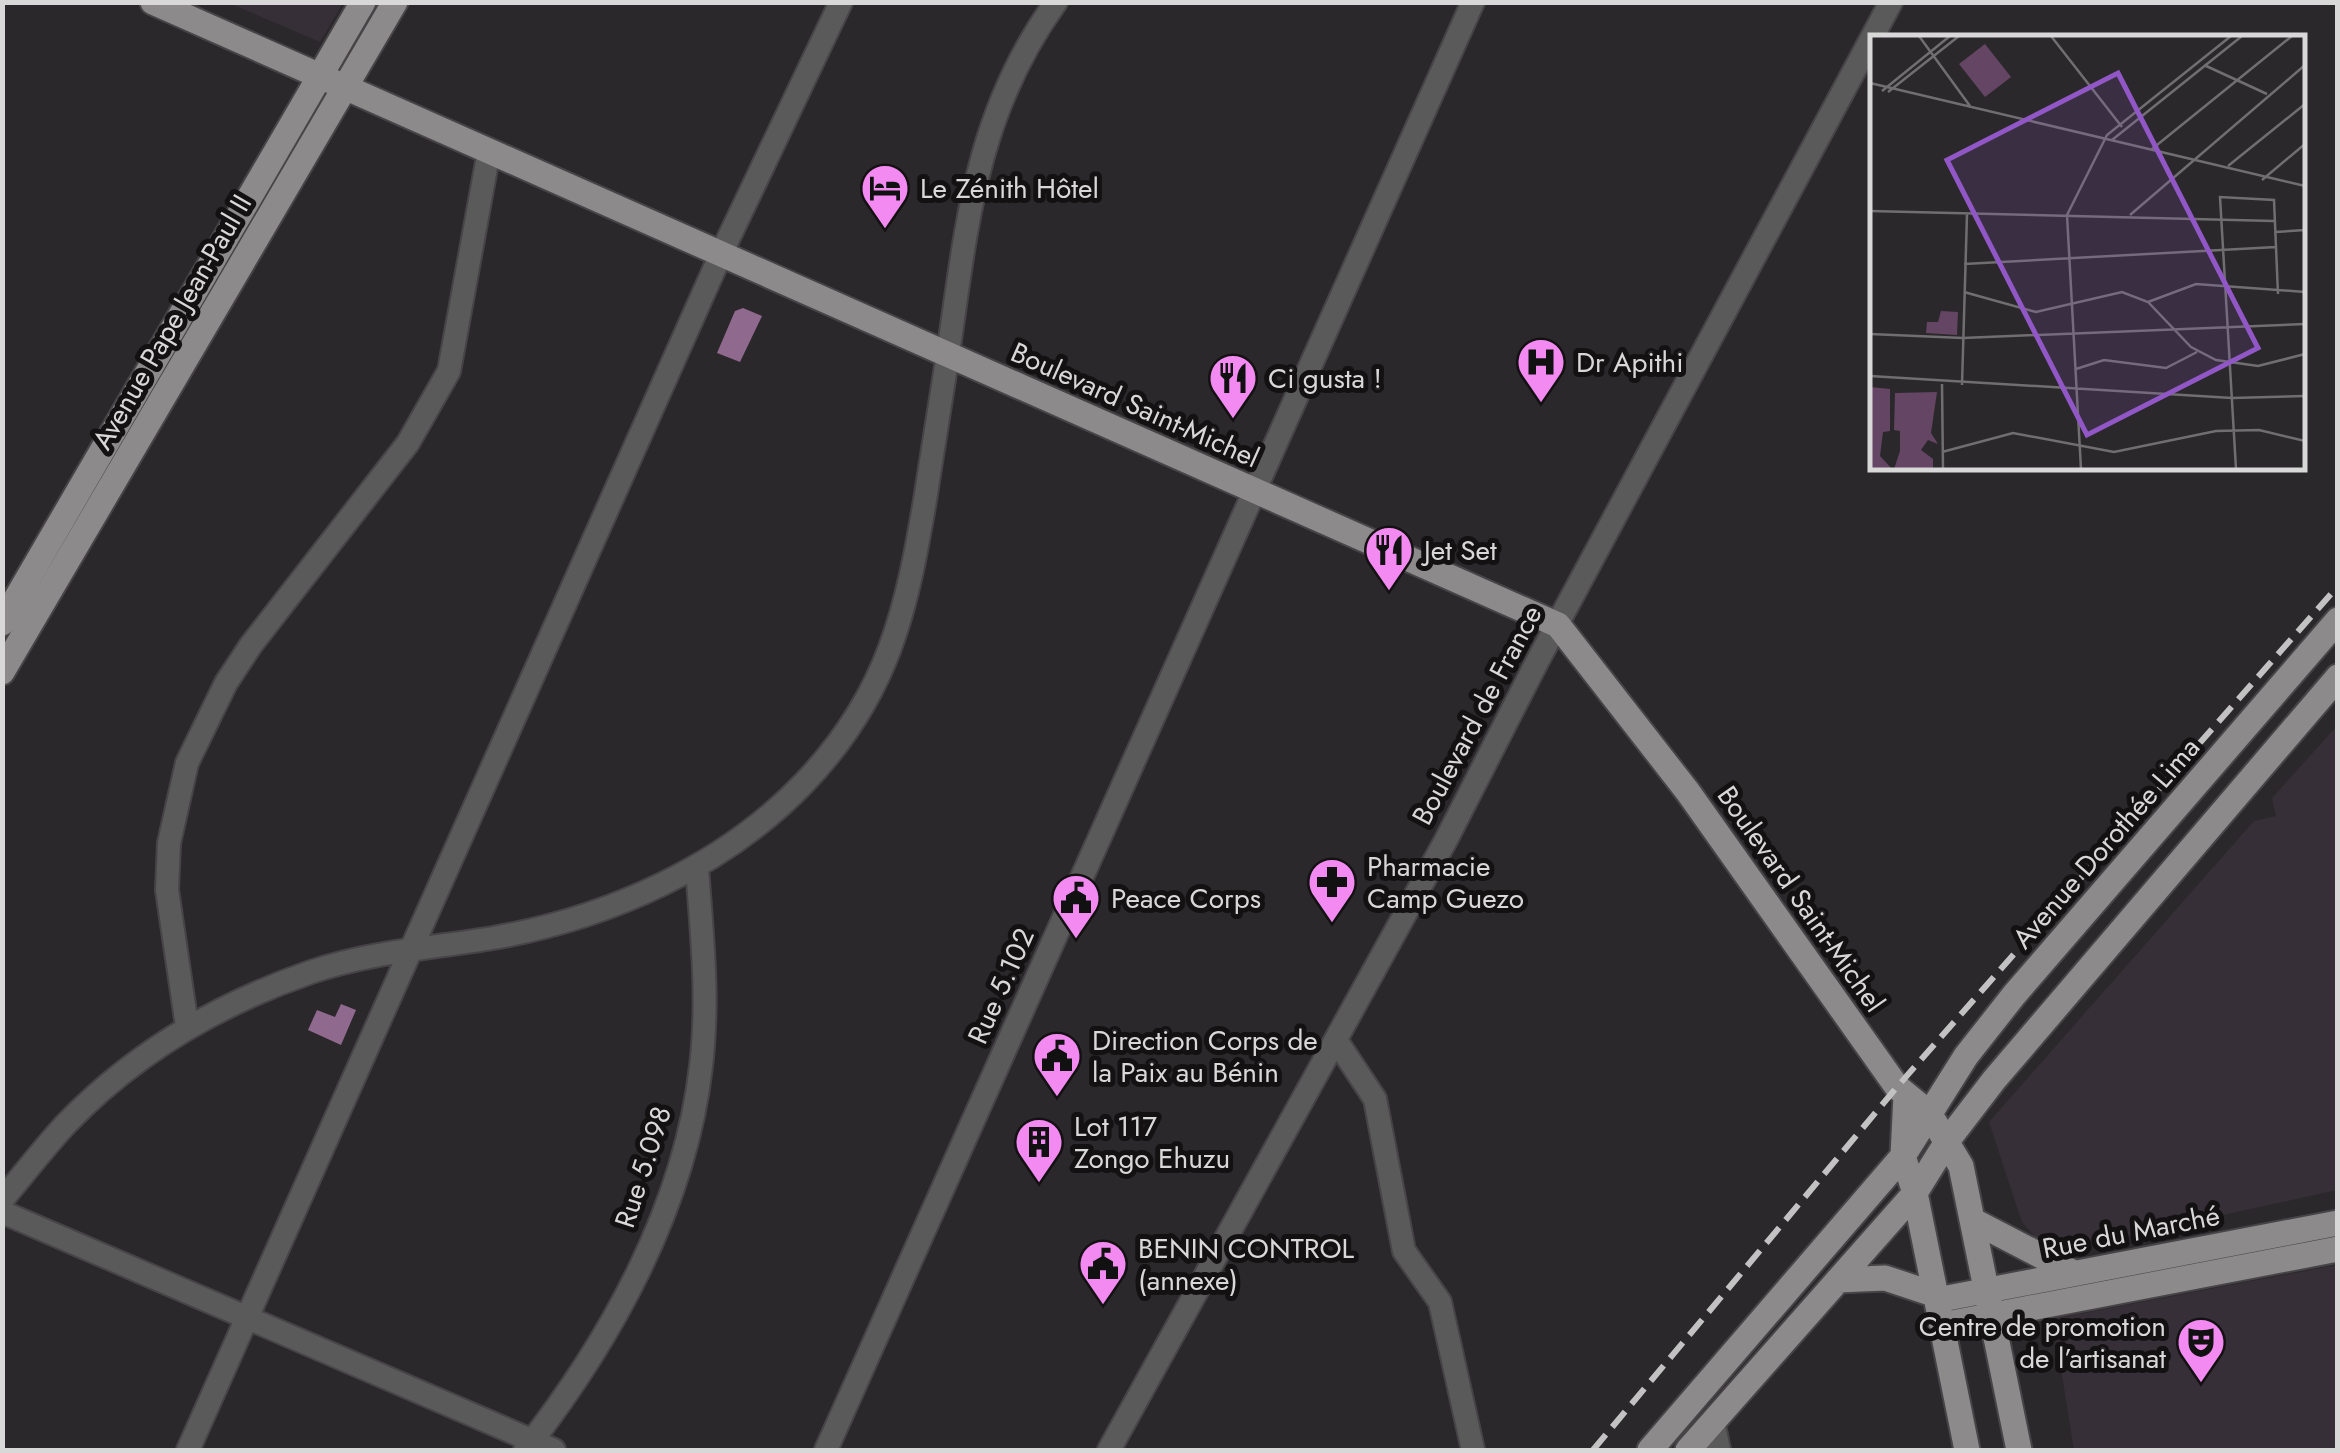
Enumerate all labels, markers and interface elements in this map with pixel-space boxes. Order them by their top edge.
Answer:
inset map [1870,35,2305,470]
hotel icon: Le Zénith Hôtel [859,162,911,230]
place label: Le Zénith Hôtel [920,168,1099,209]
street label: Avenue Pape Jean-Paul II [82,187,262,457]
street label: Boulevard Saint-Michel [1004,332,1266,478]
hospital icon: Dr Apithi [1515,336,1567,404]
place label: Dr Apithi [1576,342,1683,383]
restaurant icon: Ci gusta ! [1207,352,1259,420]
place label: Ci gusta ! [1268,358,1382,399]
restaurant icon: Jet Set [1363,524,1415,592]
place label: Jet Set [1420,530,1497,571]
street label: Boulevard de France [1402,598,1552,832]
street label: Avenue Dorothée Lima [2003,728,2209,958]
street label: Boulevard Saint-Michel [1707,777,1895,1021]
place label: Pharmacie Camp Guezo [1367,846,1524,919]
pharmacy icon: Pharmacie Camp Guezo [1306,856,1358,924]
public building icon: Peace Corps [1050,872,1102,940]
place label: Peace Corps [1111,878,1261,919]
street label: Rue 5.102 [957,922,1045,1050]
place label: Direction Corps de la Paix au Bénin [1092,1020,1318,1093]
public building icon: Direction Corps de la Paix au Bénin [1031,1030,1083,1098]
street label: Rue 5.098 [604,1101,682,1233]
place label: Lot 117 Zongo Ehuzu [1074,1106,1230,1179]
building icon: Lot 117 Zongo Ehuzu [1013,1116,1065,1184]
street label: Rue du Marché [2039,1195,2223,1269]
place label: BENIN CONTROL (annexe) [1138,1228,1355,1301]
public building icon: BENIN CONTROL (annexe) [1077,1238,1129,1306]
place label: Centre de promotion de l’artisanat [1919,1306,2166,1379]
theatre icon: Centre de promotion de l’artisanat [2175,1316,2227,1384]

